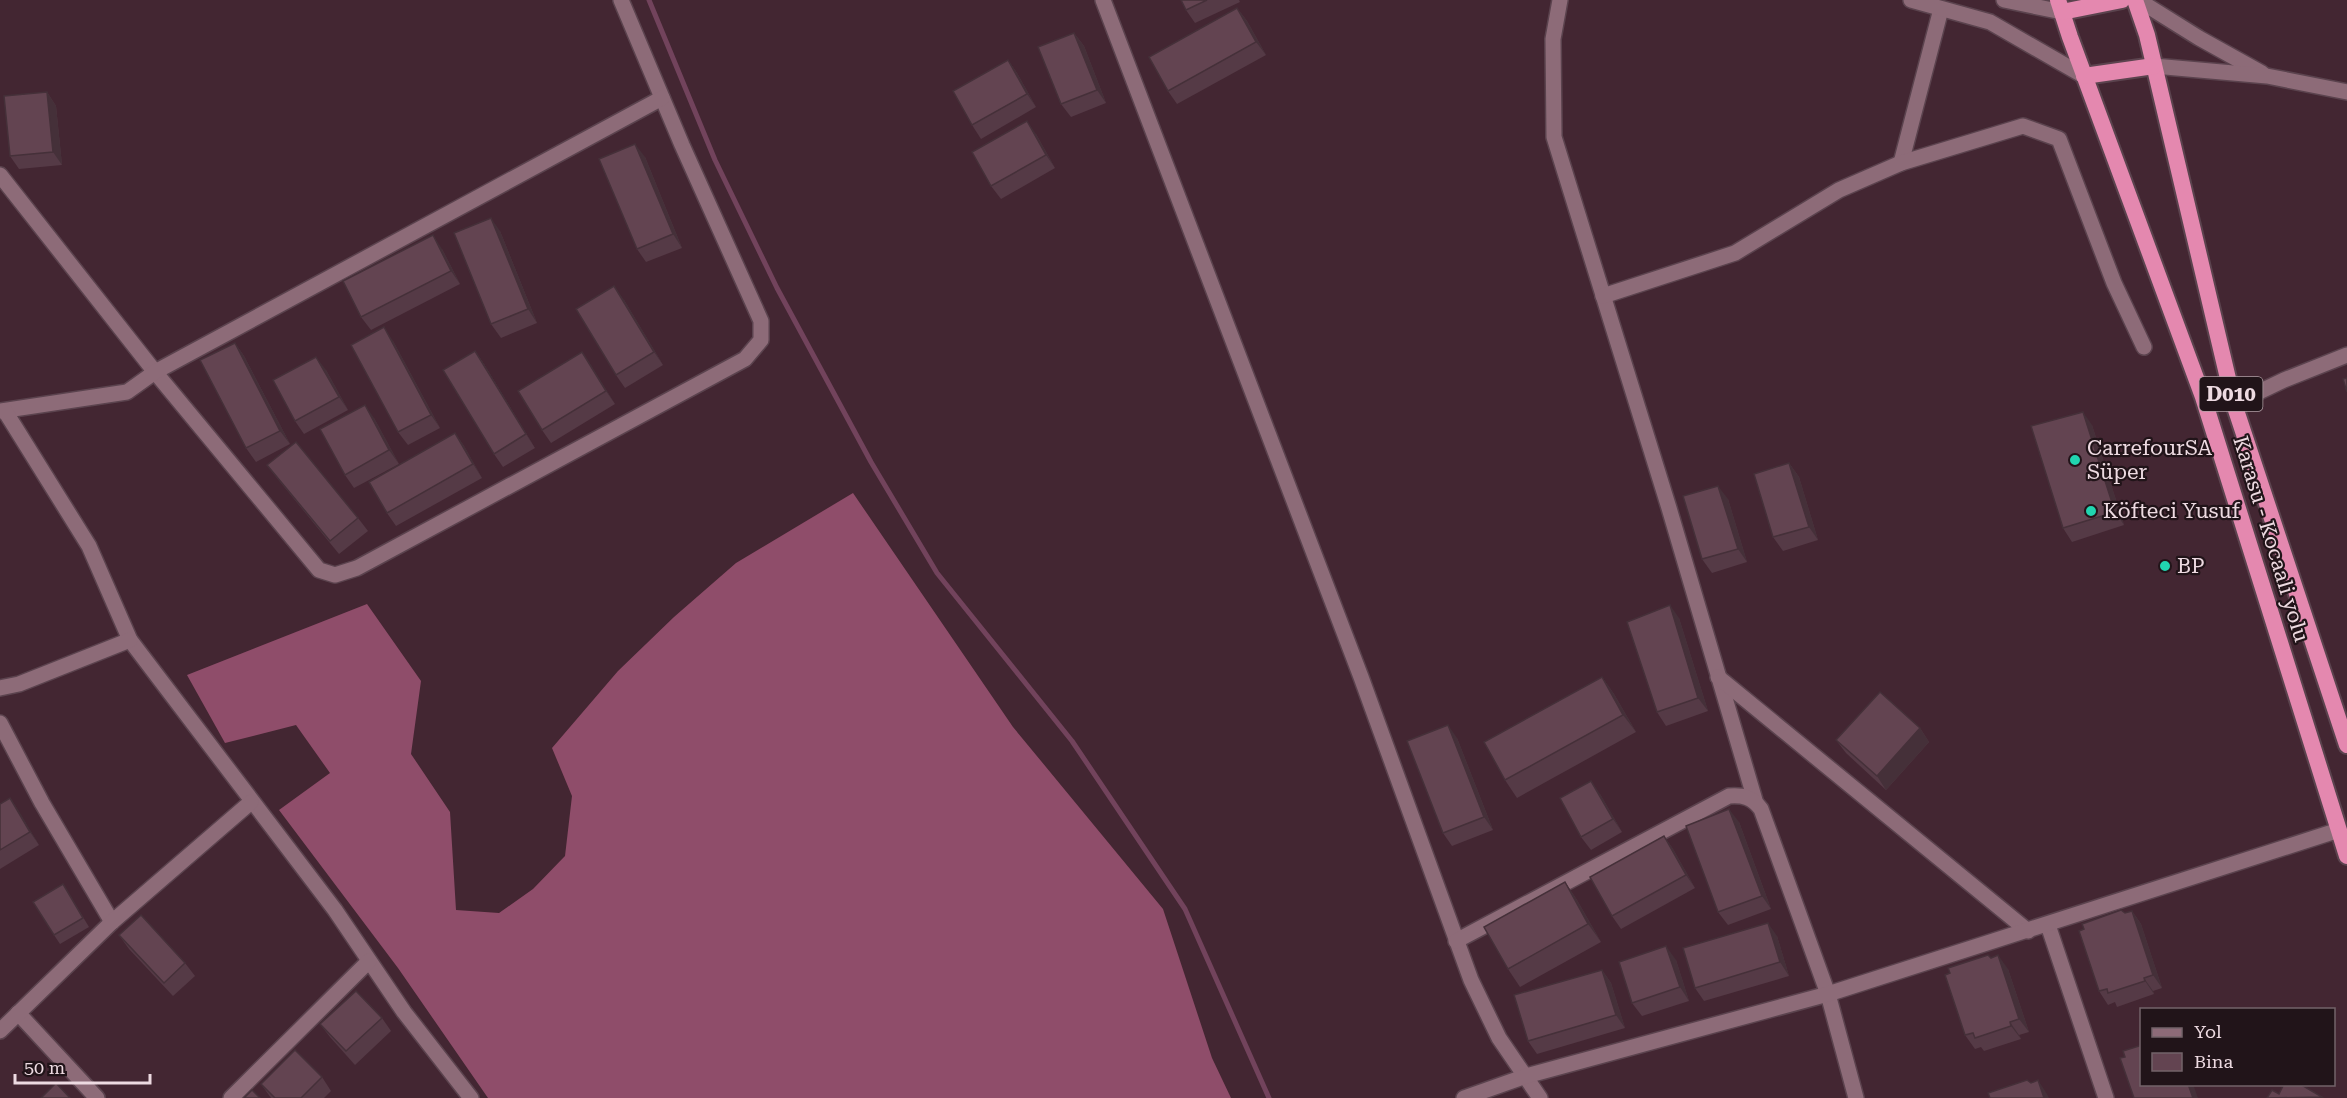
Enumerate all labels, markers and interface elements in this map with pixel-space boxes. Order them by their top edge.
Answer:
road number: D010 [2200,377,2262,411]
street label: Karasu - Kocaali yolu [2228,433,2314,645]
place label: CarrefourSA Süper [2087,436,2213,484]
marker: CarrefourSA Süper [2068,453,2082,467]
place label: Köfteci Yusuf [2103,499,2241,523]
marker: Köfteci Yusuf [2084,504,2098,518]
place label: BP [2177,554,2205,578]
marker: BP [2158,559,2172,573]
legend [2140,1008,2335,1086]
text: Yol [2194,1021,2222,1042]
scale bar [15,1047,150,1085]
text: Bina [2194,1051,2233,1072]
text: 50 m [24,1057,65,1078]

